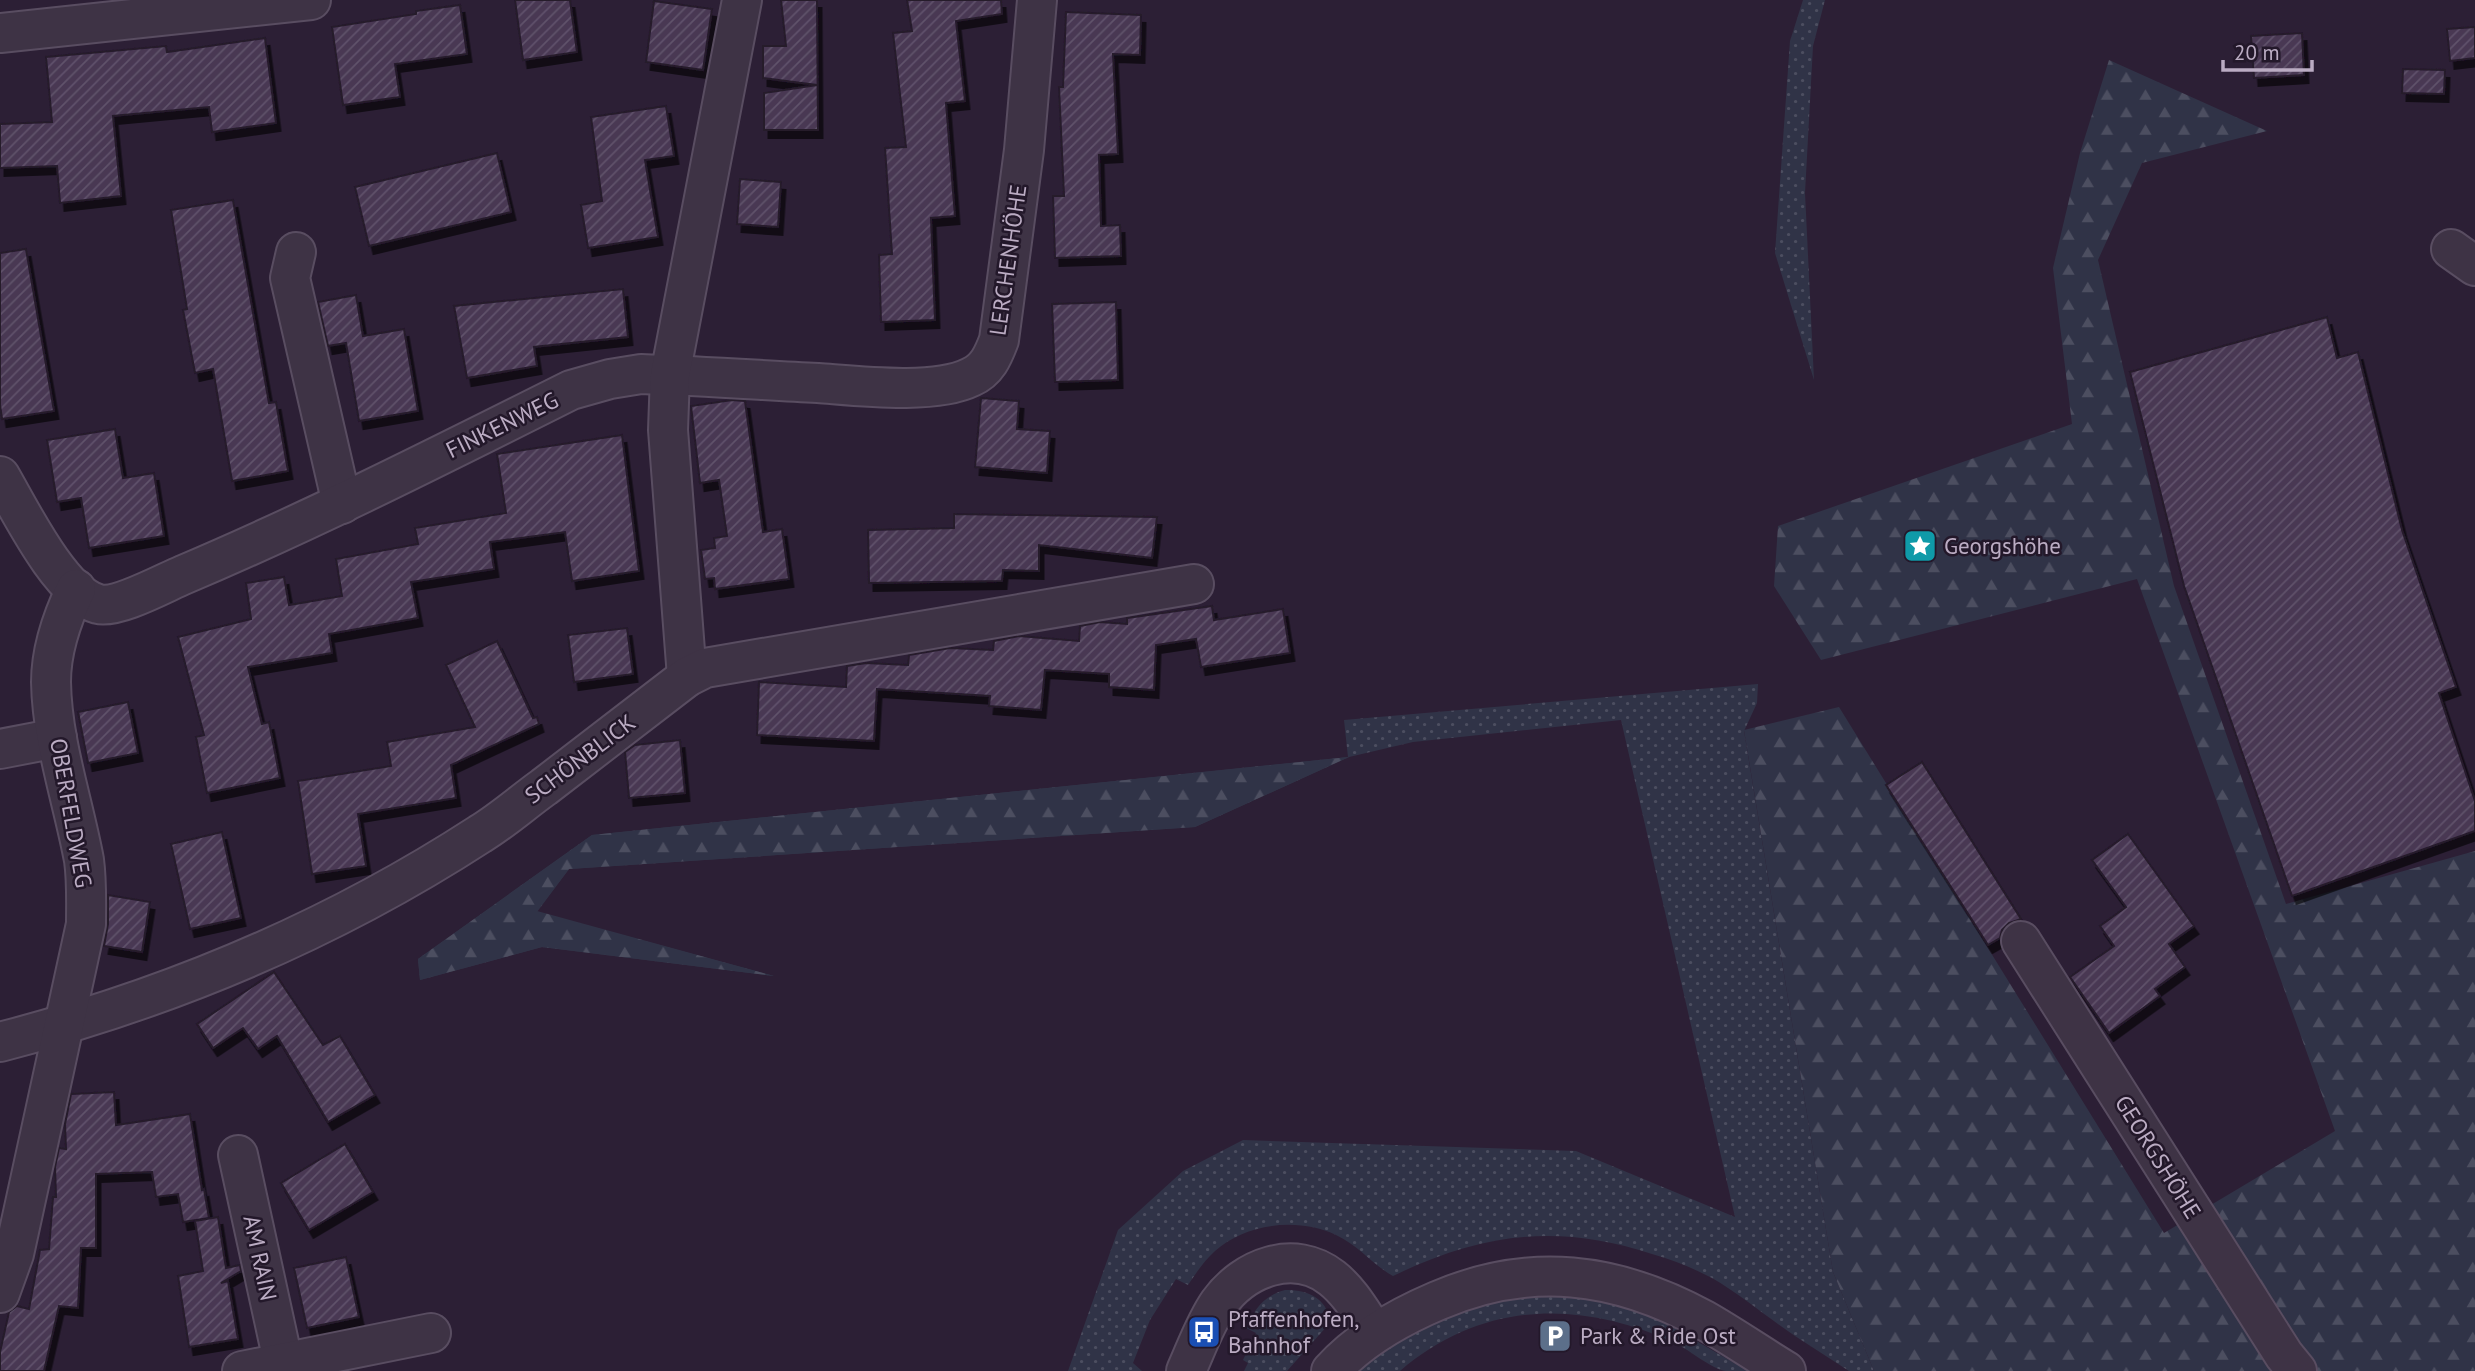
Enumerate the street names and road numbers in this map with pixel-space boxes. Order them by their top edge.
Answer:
street label: LERCHENHÖHE [983,183,1032,337]
street label: FINKENWEG [441,385,563,464]
street label: SCHÖNBLICK [519,708,641,810]
street label: OBERFELDWEG [44,736,99,890]
street label: GEORGSHÖHE [2109,1090,2208,1224]
street label: AM RAIN [237,1213,284,1303]

